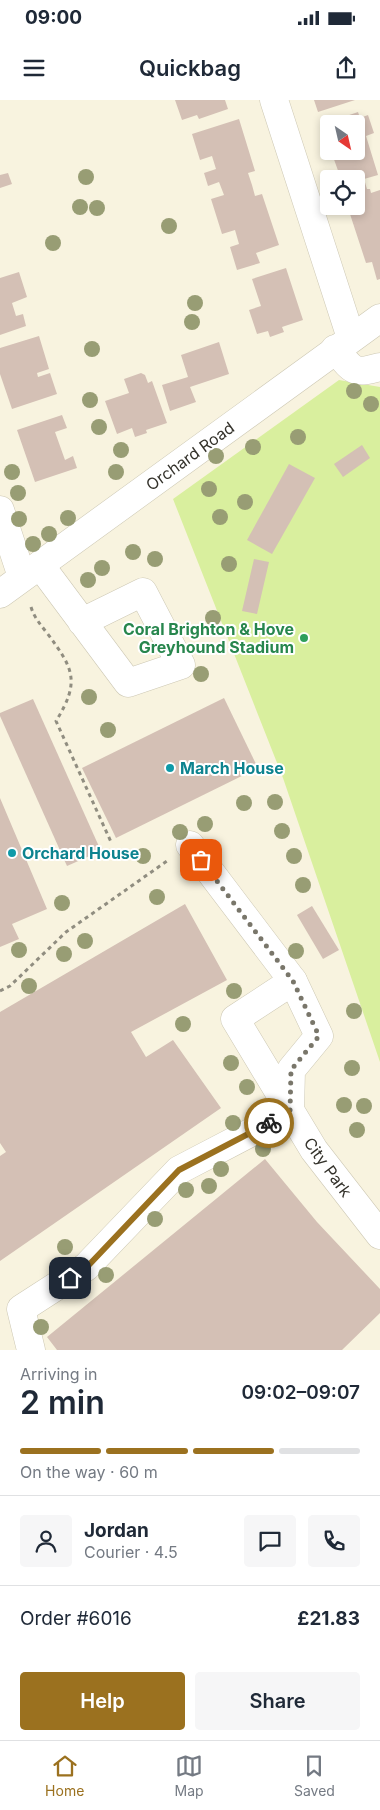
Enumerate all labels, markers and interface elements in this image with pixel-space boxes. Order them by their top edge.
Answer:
text: 09:00 [25,6,82,29]
icon: menu [20,54,48,82]
icon: share [332,54,360,82]
text: Quickbag [139,55,241,81]
north arrow [320,115,365,160]
map controls [320,115,365,215]
button: locate [320,170,365,215]
street label: Orchard Road [142,417,238,495]
place label: Coral Brighton & Hove Greyhound Stadium [123,619,294,657]
marker: Coral Brighton & Hove Greyhound Stadium [298,632,310,644]
place label: March House [180,758,284,778]
marker: March House [164,762,176,774]
pin [180,839,222,881]
place label: Orchard House [22,843,139,863]
icon: bag [187,846,215,874]
marker: Orchard House [6,847,18,859]
courier [244,1098,294,1148]
icon: bike [255,1109,283,1137]
street label: City Park [300,1133,356,1201]
pin [49,1257,91,1299]
icon: home [56,1264,84,1292]
text: Arriving in [20,1364,97,1384]
text: 09:02–09:07 [242,1381,360,1404]
text: 2 min [20,1383,105,1422]
text: On the way · 60 m [20,1462,158,1482]
button: person [20,1515,72,1567]
button: chat [244,1515,296,1567]
button: phone [308,1515,360,1567]
text: Jordan [84,1519,149,1542]
text: Courier · 4.5 [84,1542,178,1562]
text: Order #6016 [20,1607,132,1630]
text: £21.83 [297,1607,360,1630]
button: Help [20,1672,185,1730]
button: Share [195,1672,360,1730]
tab: Home [45,1752,84,1799]
tab: Map [175,1752,204,1799]
tab: Saved [294,1752,335,1799]

